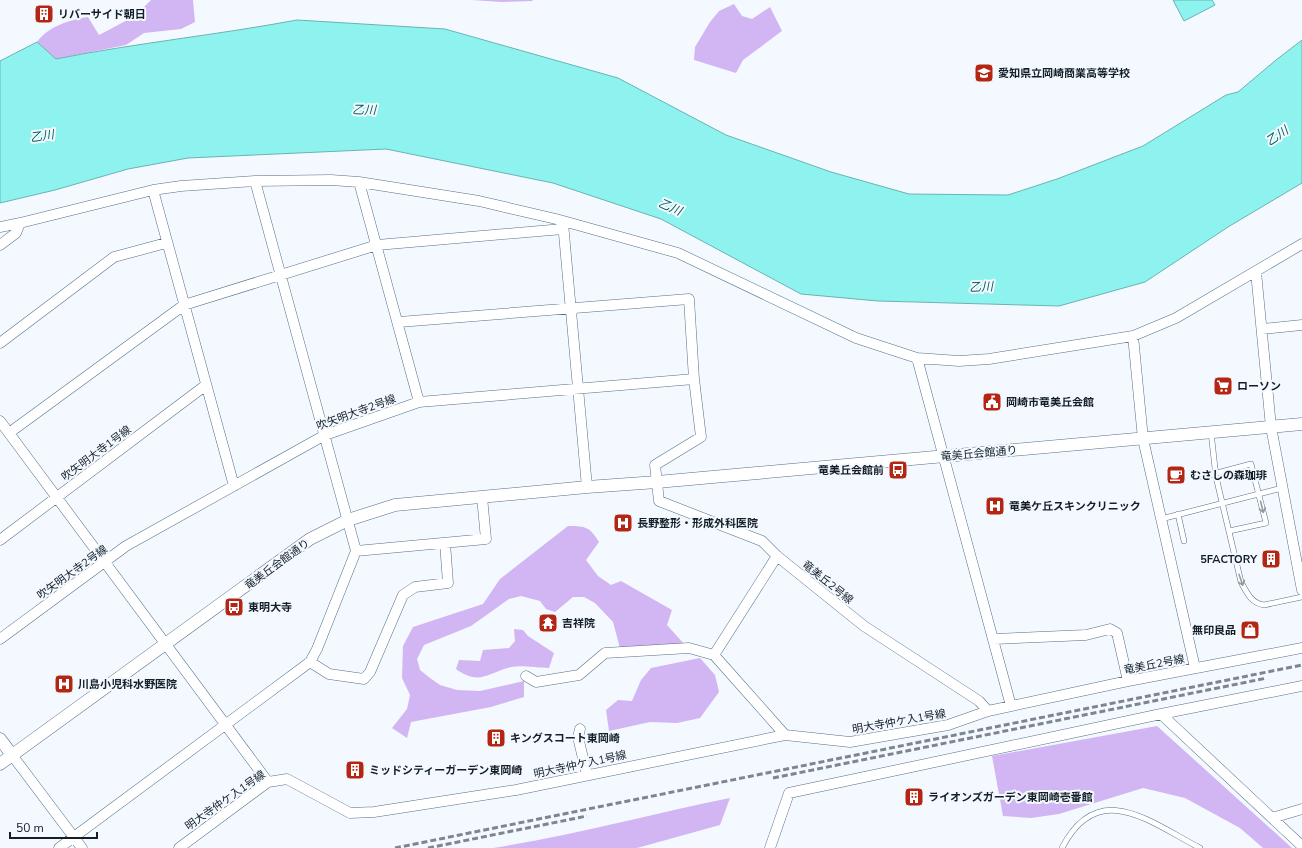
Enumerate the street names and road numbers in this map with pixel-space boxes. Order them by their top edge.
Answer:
street label: 吹矢明大寺2号線 [314,391,398,434]
street label: 吹矢明大寺1号線 [58,422,134,485]
street label: 竜美丘会館通り [940,443,1018,464]
street label: 竜美丘会館通り [242,536,313,593]
street label: 吹矢明大寺2号線 [34,542,111,603]
street label: 竜美丘2号線 [799,557,856,608]
street label: 竜美丘2号線 [1122,651,1186,678]
street label: 明大寺仲ケ入1号線 [851,706,947,737]
street label: 明大寺仲ケ入1号線 [532,747,628,782]
street label: 明大寺仲ケ入1号線 [182,767,268,834]

